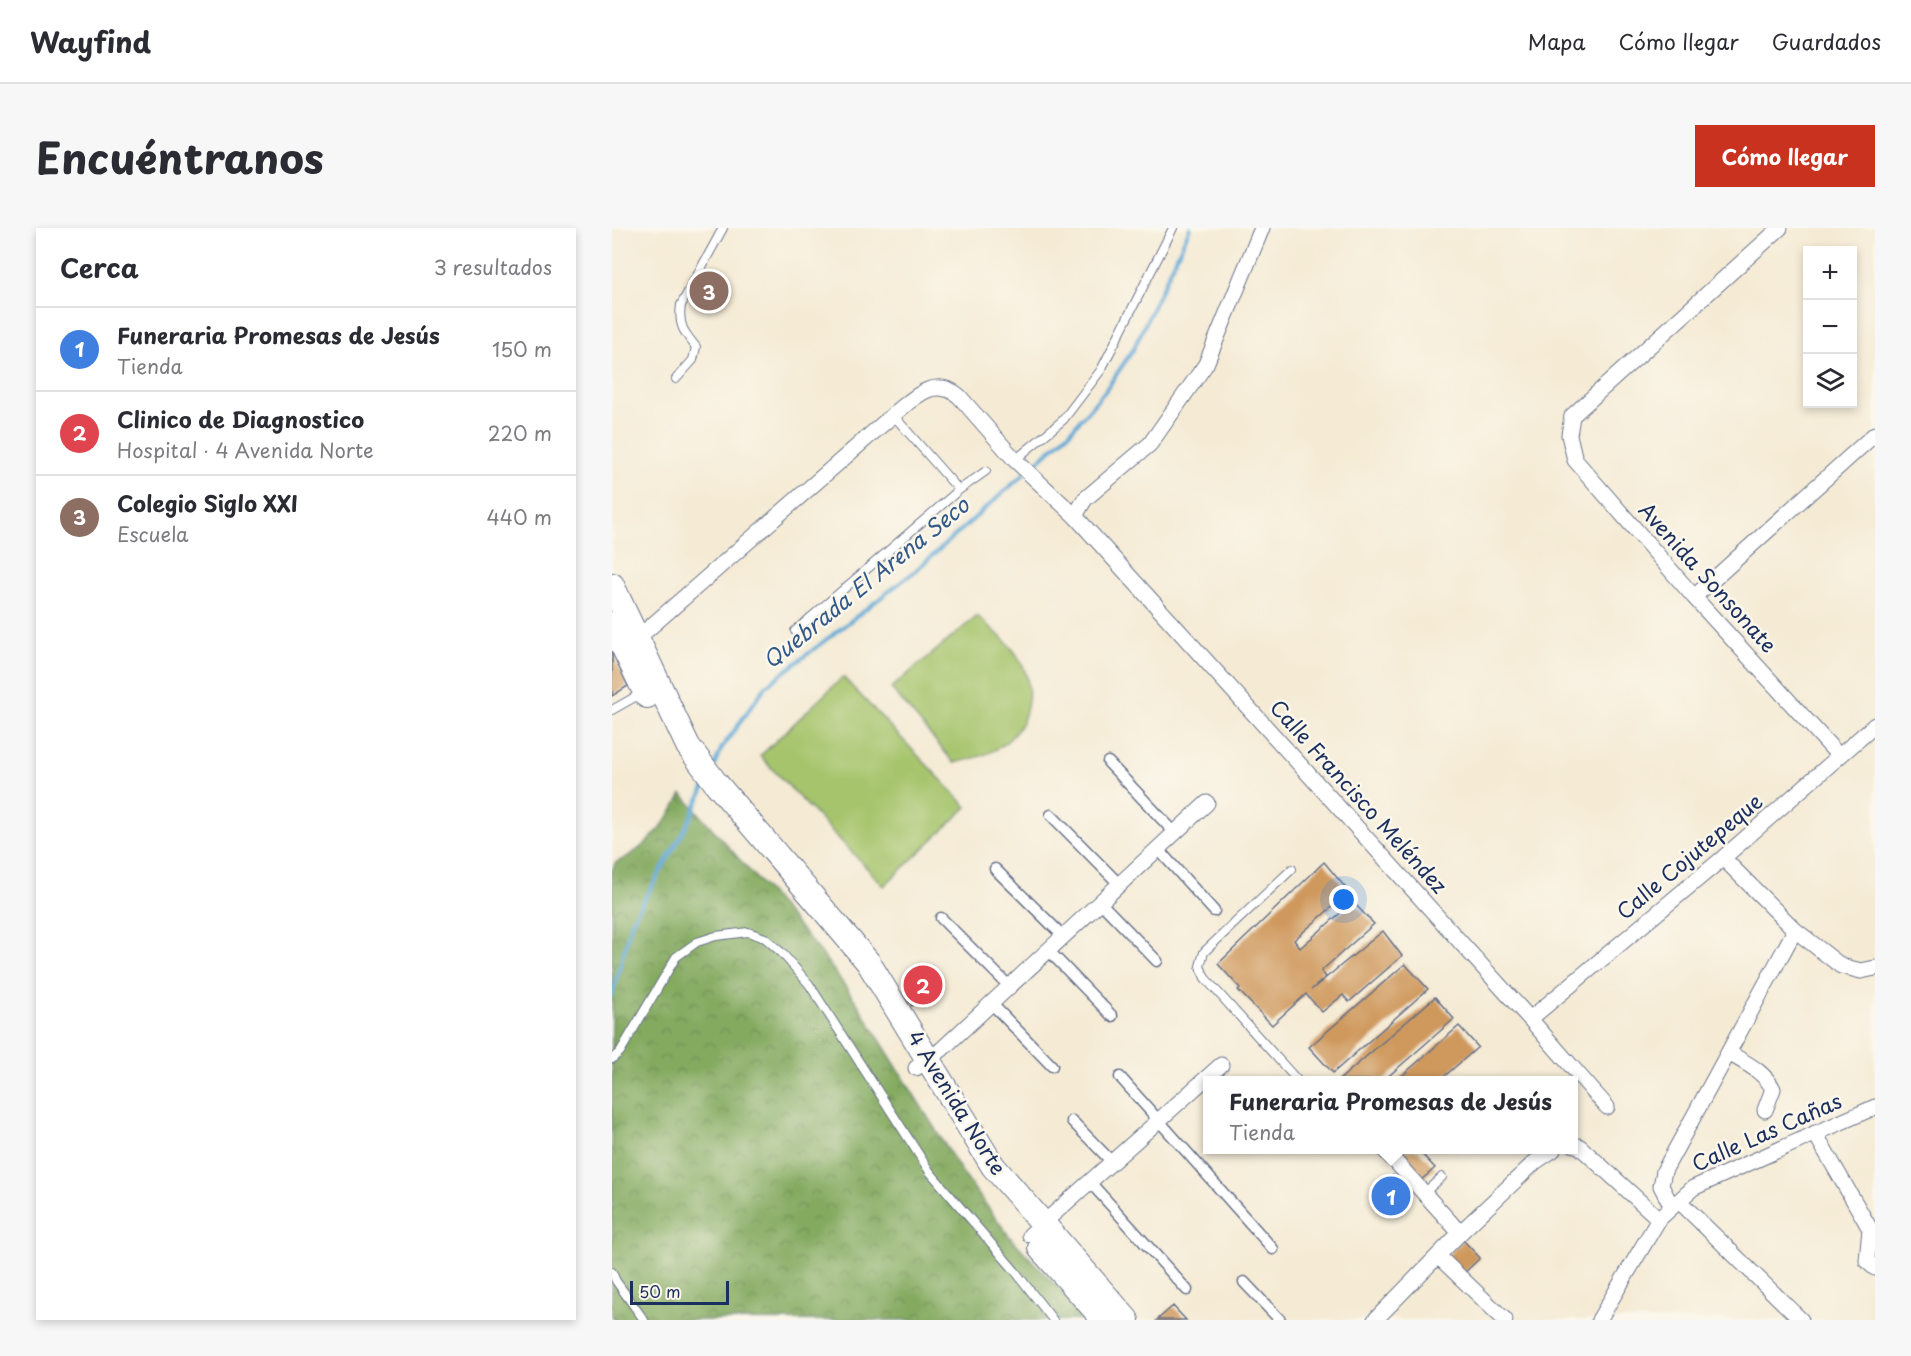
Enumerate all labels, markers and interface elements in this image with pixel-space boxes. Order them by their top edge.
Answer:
text: Wayfind [30,20,151,63]
text: Mapa [1528,25,1586,57]
text: Cómo llegar [1619,25,1739,57]
text: Guardados [1772,25,1881,57]
text: Encuéntranos [36,125,324,188]
button: Cómo llegar [1695,125,1875,187]
map controls [1803,246,1857,408]
button: + [1803,246,1857,300]
text: Cerca [60,248,139,287]
text: 3 resultados [434,252,552,282]
pin: 3 [690,268,728,314]
button: − [1803,300,1857,354]
text: Funeraria Promesas de Jesús [117,318,440,351]
text: 1 [75,334,84,364]
text: 150 m [492,334,552,364]
text: Tienda [117,351,183,381]
button: layers [1803,354,1857,408]
text: Clinico de Diagnostico [117,402,364,435]
text: 2 [72,418,87,448]
text: 220 m [488,418,552,448]
text: Hospital · 4 Avenida Norte [117,435,374,465]
text: Colegio Siglo XXI [117,486,298,519]
water label: Quebrada El Arena Seco [755,488,976,676]
street label: Avenida Sonsonate [1632,494,1785,659]
text: 3 [73,502,86,532]
text: 440 m [487,502,552,532]
text: Escuela [117,519,189,549]
street label: Calle Francisco Meléndez [1263,691,1456,900]
street label: Calle Cojutepeque [1609,785,1769,926]
your location [1329,885,1358,914]
pin: 2 [904,962,942,1008]
street label: 4 Avenida Norte [900,1023,1015,1181]
popup [1203,1076,1578,1154]
text: Funeraria Promesas de Jesús [1229,1084,1552,1117]
street label: Calle Las Cañas [1686,1084,1846,1179]
text: Tienda [1229,1117,1295,1147]
pin: 1 [1372,1174,1410,1218]
scale bar [630,1278,729,1306]
text: 50 m [639,1279,680,1303]

